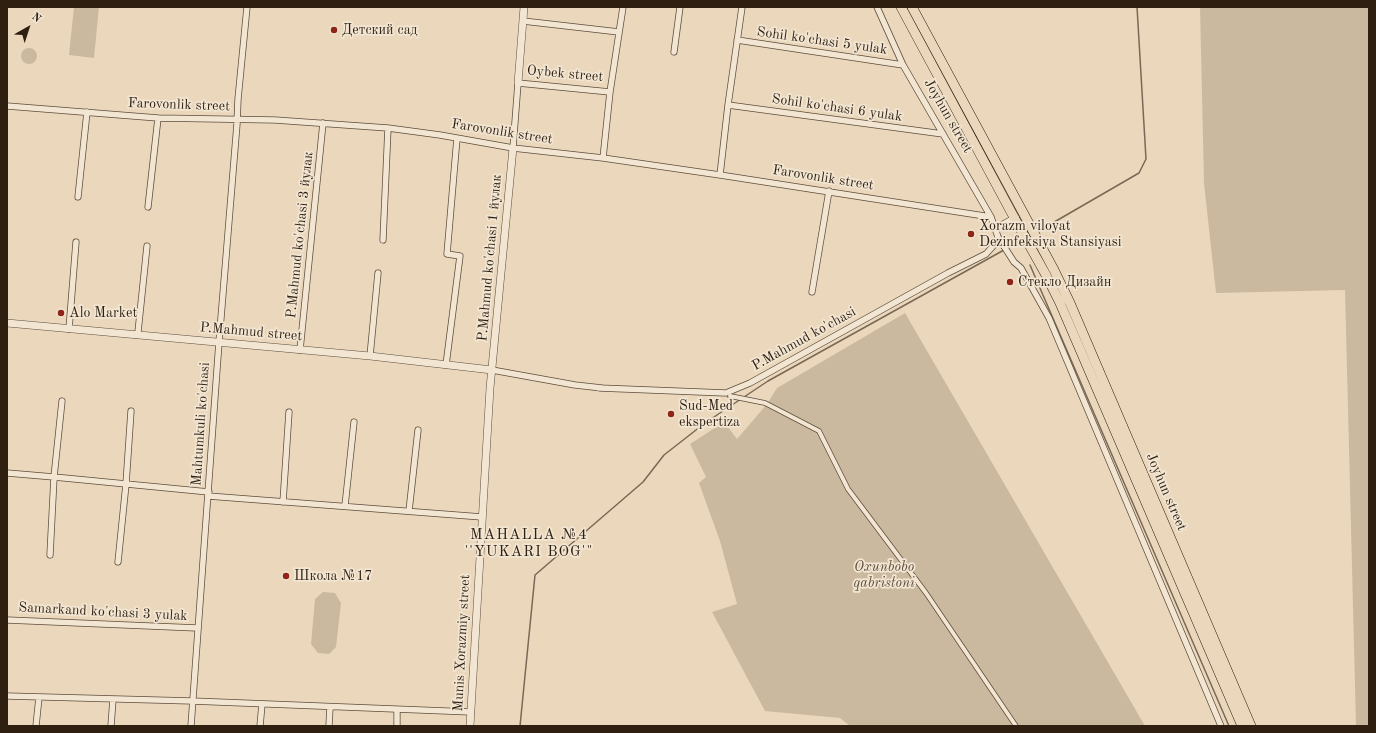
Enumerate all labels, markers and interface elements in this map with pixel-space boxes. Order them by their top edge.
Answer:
north arrow [8,8,48,48]
text: N [29,11,43,25]
place label: Детский сад [342,22,417,38]
street label: Sohil ko'chasi 5 yulak [756,24,888,58]
marker: Детский сад [329,25,339,35]
street label: Oybek street [526,62,604,86]
street label: Joyhun street [920,76,976,156]
street label: Sohil ko'chasi 6 yulak [771,91,903,125]
street label: Farovonlik street [128,95,230,115]
street label: Farovonlik street [450,116,554,148]
street label: P.Mahmud ko'chasi 3 йулак [283,151,317,319]
street label: Farovonlik street [771,162,875,194]
street label: P.Mahmud ko'chasi 1 йулак [474,174,506,342]
place label: Xorazm viloyat Dezinfeksiya Stansiyasi [979,218,1122,250]
marker: Xorazm viloyat Dezinfeksiya Stansiyasi [966,229,976,239]
place label: Стекло Дизайн [1018,274,1111,290]
marker: Стекло Дизайн [1005,277,1015,287]
street label: P.Mahmud ko'chasi [749,303,859,375]
place label: Alo Market [69,305,137,321]
marker: Alo Market [56,308,66,318]
street label: P.Mahmud street [199,319,303,345]
street label: Mahtumkuli ko'chasi [188,362,214,486]
place label: Sud-Med ekspertiza [679,398,740,430]
marker: Sud-Med ekspertiza [666,409,676,419]
street label: Joyhun street [1142,451,1190,533]
district label: MAHALLA №4 ''YUKARI BOG'" [465,526,593,561]
park label: Oxunbobo qabristoni [853,559,915,592]
place label: Школа №17 [294,568,372,584]
marker: Школа №17 [281,571,291,581]
street label: Munis Xorazmiy street [450,574,474,712]
street label: Samarkand ko'chasi 3 yulak [18,599,188,625]

